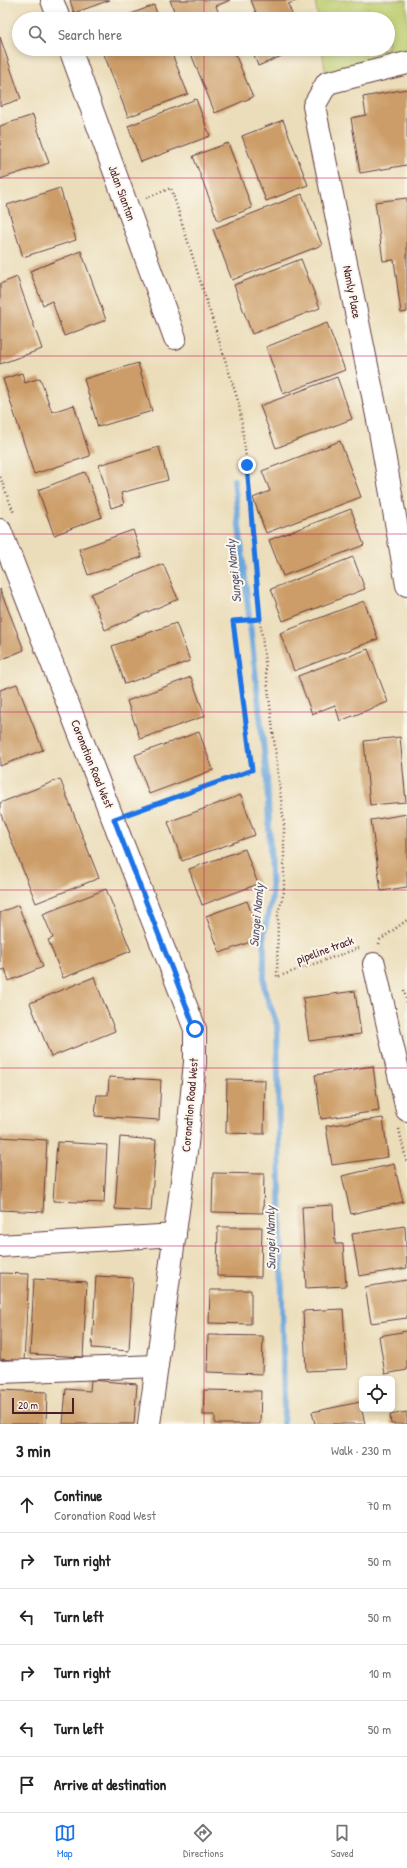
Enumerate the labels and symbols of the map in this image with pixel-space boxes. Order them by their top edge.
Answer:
street label: Jalan Siantan [105,163,140,223]
street label: Namly Place [339,264,366,320]
route end [238,456,256,474]
water label: Sungei Namly [221,537,246,604]
street label: Coronation Road West [67,717,118,811]
water label: Sungei Namly [244,881,269,948]
street label: pipeline track [294,931,356,968]
route start [186,1020,204,1038]
street label: Coronation Road West [177,1056,202,1153]
water label: Sungei Namly [260,1204,281,1270]
scale bar [12,1396,74,1415]

